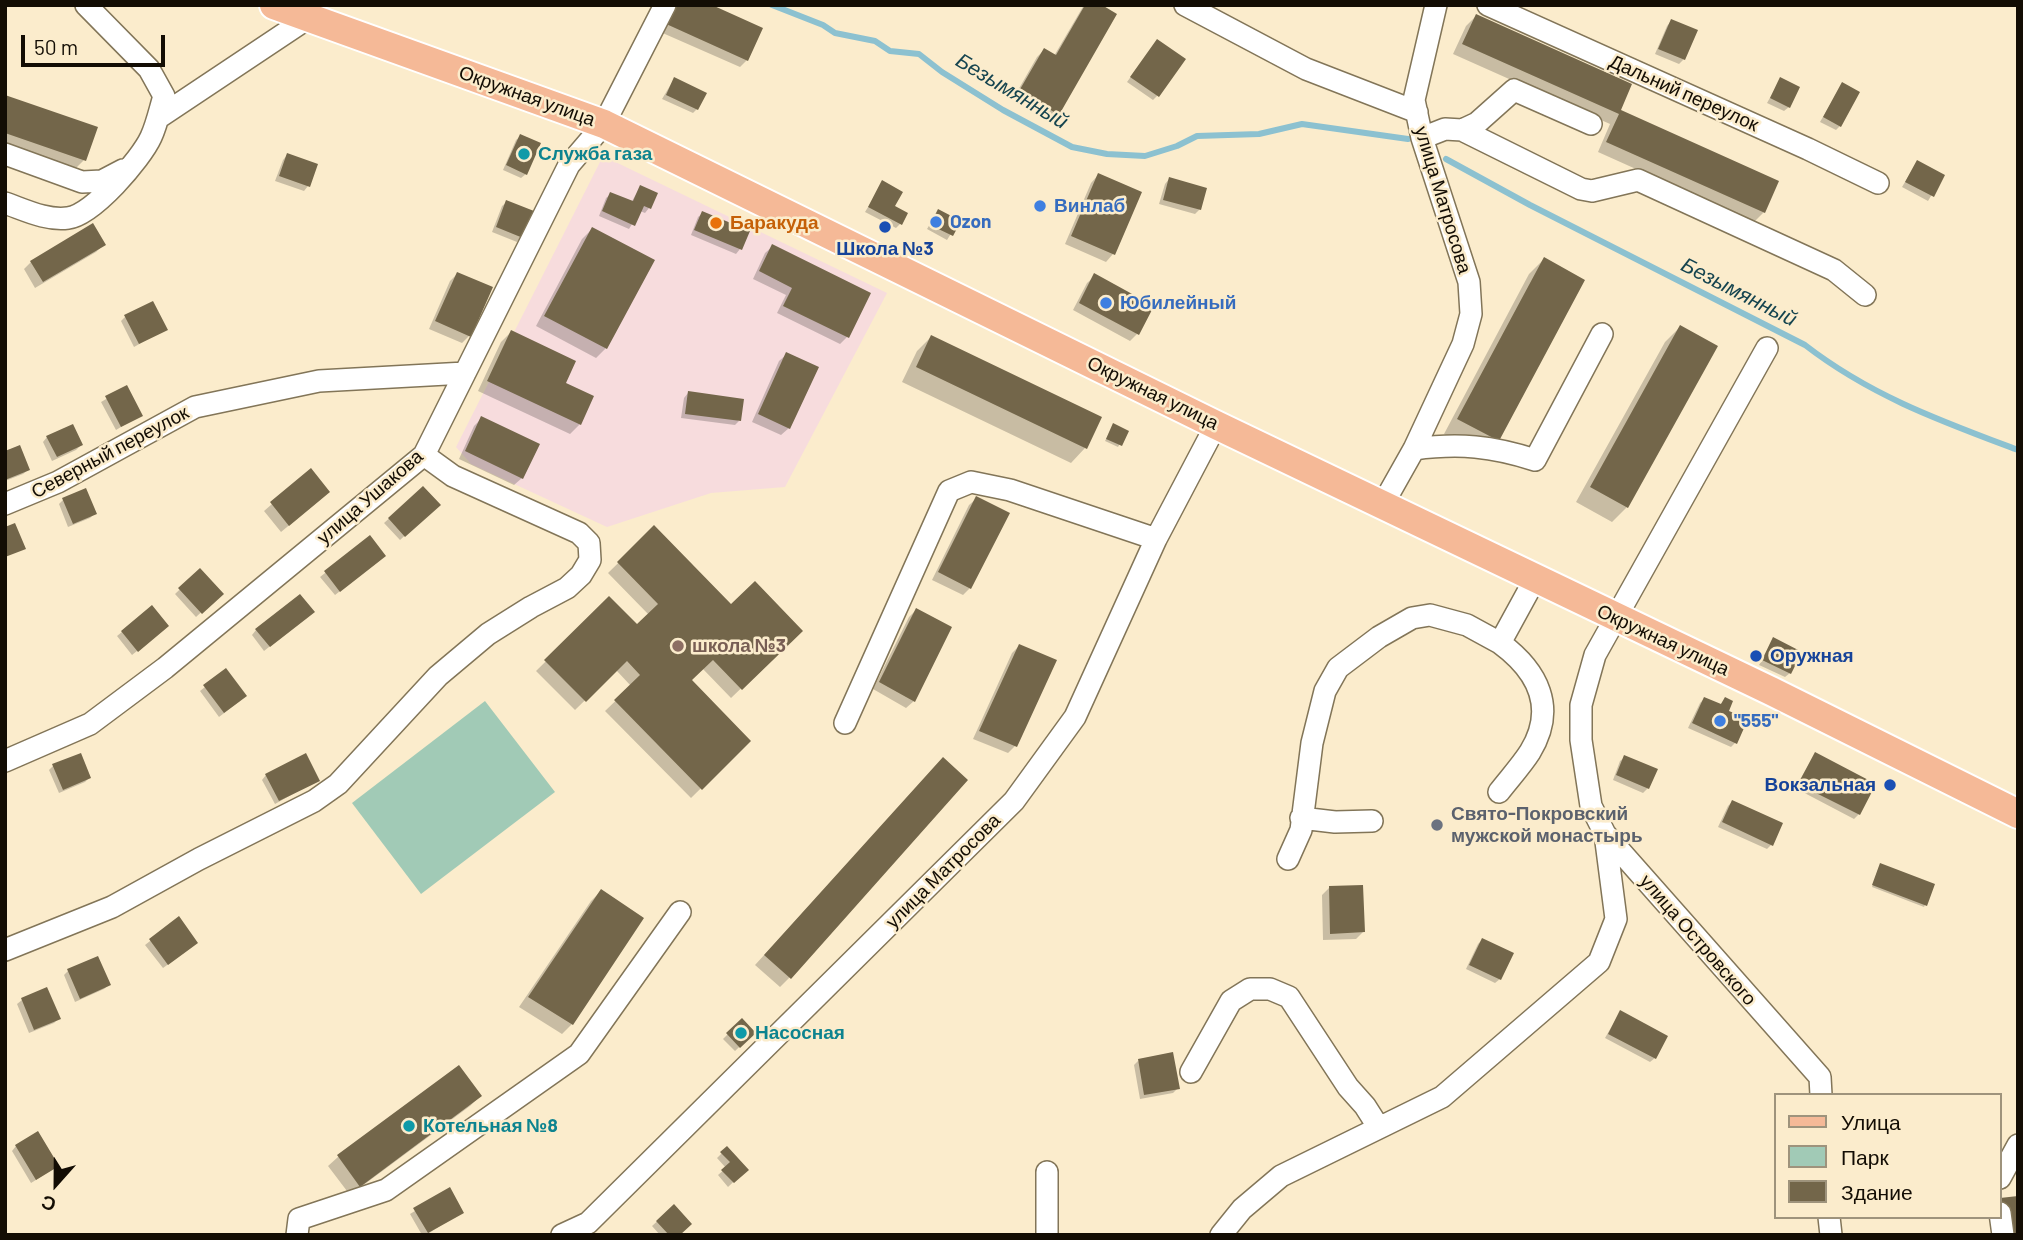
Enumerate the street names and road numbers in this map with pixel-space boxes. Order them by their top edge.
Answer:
street label: Дальний переулок [1606,50,1762,136]
street label: Окружная улица [456,61,598,131]
street label: улица Матросова [1410,124,1476,276]
street label: Окружная улица [1084,351,1222,435]
street label: Северный переулок [27,401,193,503]
street label: улица Ушакова [312,445,428,549]
street label: Окружная улица [1593,599,1733,681]
street label: улица Матросова [881,809,1005,933]
street label: улица Островского [1635,870,1761,1010]

